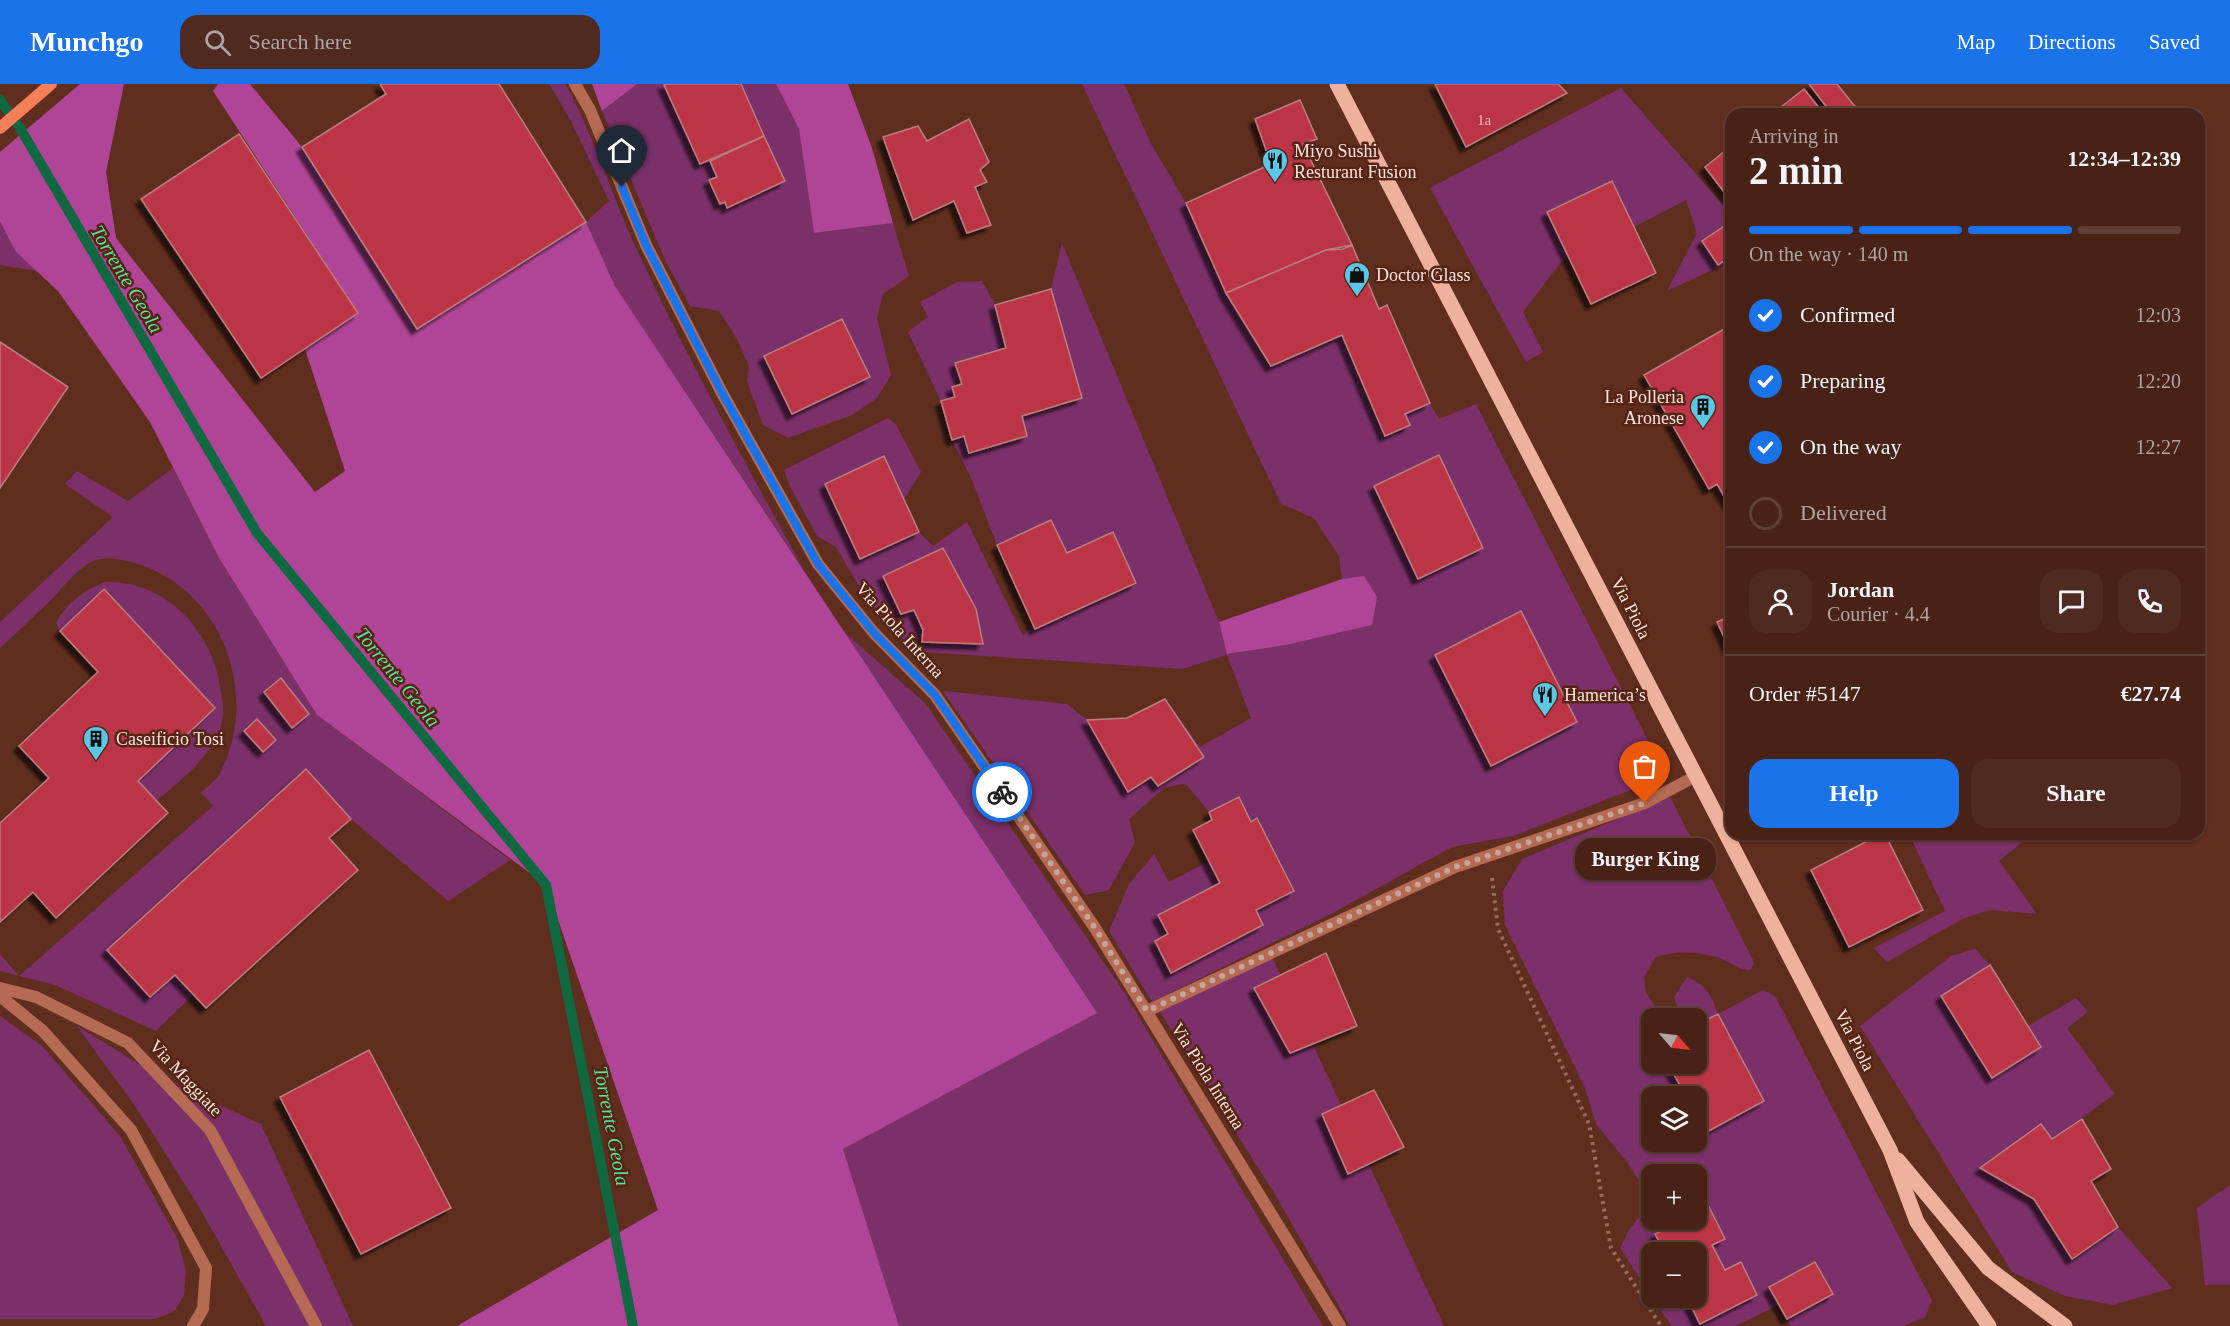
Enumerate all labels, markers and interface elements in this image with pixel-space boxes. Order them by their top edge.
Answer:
search box [180,15,600,69]
text: Munchgo [30,26,144,57]
icon: search [201,26,234,59]
text: Search here [249,29,352,54]
text: Map [1957,30,1995,54]
text: Directions [2028,30,2116,54]
text: Saved [2149,30,2200,54]
house number: 1a [1477,112,1491,128]
pin [596,125,647,187]
text: Arriving in [1749,125,1838,147]
icon: home [605,134,638,167]
place label: Miyo Sushi Resturant Fusion [1294,141,1417,182]
restaurant icon: Miyo Sushi Resturant Fusion [1260,146,1290,184]
text: 12:34–12:39 [2067,146,2181,171]
text: 2 min [1749,149,1843,192]
water label: Torrente Geola [86,221,168,337]
text: On the way · 140 m [1749,243,1908,265]
shop icon: Doctor Glass [1342,260,1372,298]
place label: Doctor Glass [1376,265,1470,285]
icon: check [1749,299,1782,332]
text: Confirmed [1800,302,1895,327]
text: 12:03 [2135,304,2181,326]
icon: check [1749,365,1782,398]
text: Preparing [1800,368,1886,393]
text: 12:20 [2135,370,2181,392]
place label: La Polleria Aronese [1605,387,1684,428]
building icon: La Polleria Aronese [1688,392,1718,430]
icon: check [1749,431,1782,464]
text: On the way [1800,434,1901,459]
text: 12:27 [2135,436,2181,458]
text: Delivered [1800,500,1887,525]
button: person [1749,570,1812,633]
button: chat [2040,570,2103,633]
button: phone [2118,570,2181,633]
street label: Via Piola [1607,574,1655,642]
text: Jordan [1827,577,1894,602]
street label: Via Piola Interna [852,578,948,682]
text: Courier · 4.4 [1827,603,1930,625]
water label: Torrente Geola [351,623,445,731]
restaurant icon: Hamerica’s [1530,680,1560,718]
text: Order #5147 [1749,681,1861,706]
text: €27.74 [2121,681,2181,706]
place label: Hamerica’s [1564,685,1646,705]
building icon: Caseificio Tosi [81,724,111,762]
place label: Caseificio Tosi [116,729,224,749]
pin [1619,741,1670,803]
icon: bag [1628,750,1661,783]
button: Help [1749,759,1959,828]
button: Share [1971,759,2181,828]
courier [972,762,1032,822]
icon: bike [986,776,1019,809]
callout: Burger King [1574,839,1716,881]
text: Burger King [1592,848,1699,870]
street label: Via Piola [1831,1006,1879,1074]
north arrow [1641,1008,1707,1074]
map controls [1641,1008,1707,1308]
street label: Via Piola Interna [1167,1019,1249,1133]
street label: Via Maggiate [145,1036,227,1120]
water label: Torrente Geola [590,1064,634,1188]
button: layers [1641,1086,1707,1152]
button: + [1641,1164,1707,1230]
button: − [1641,1242,1707,1308]

